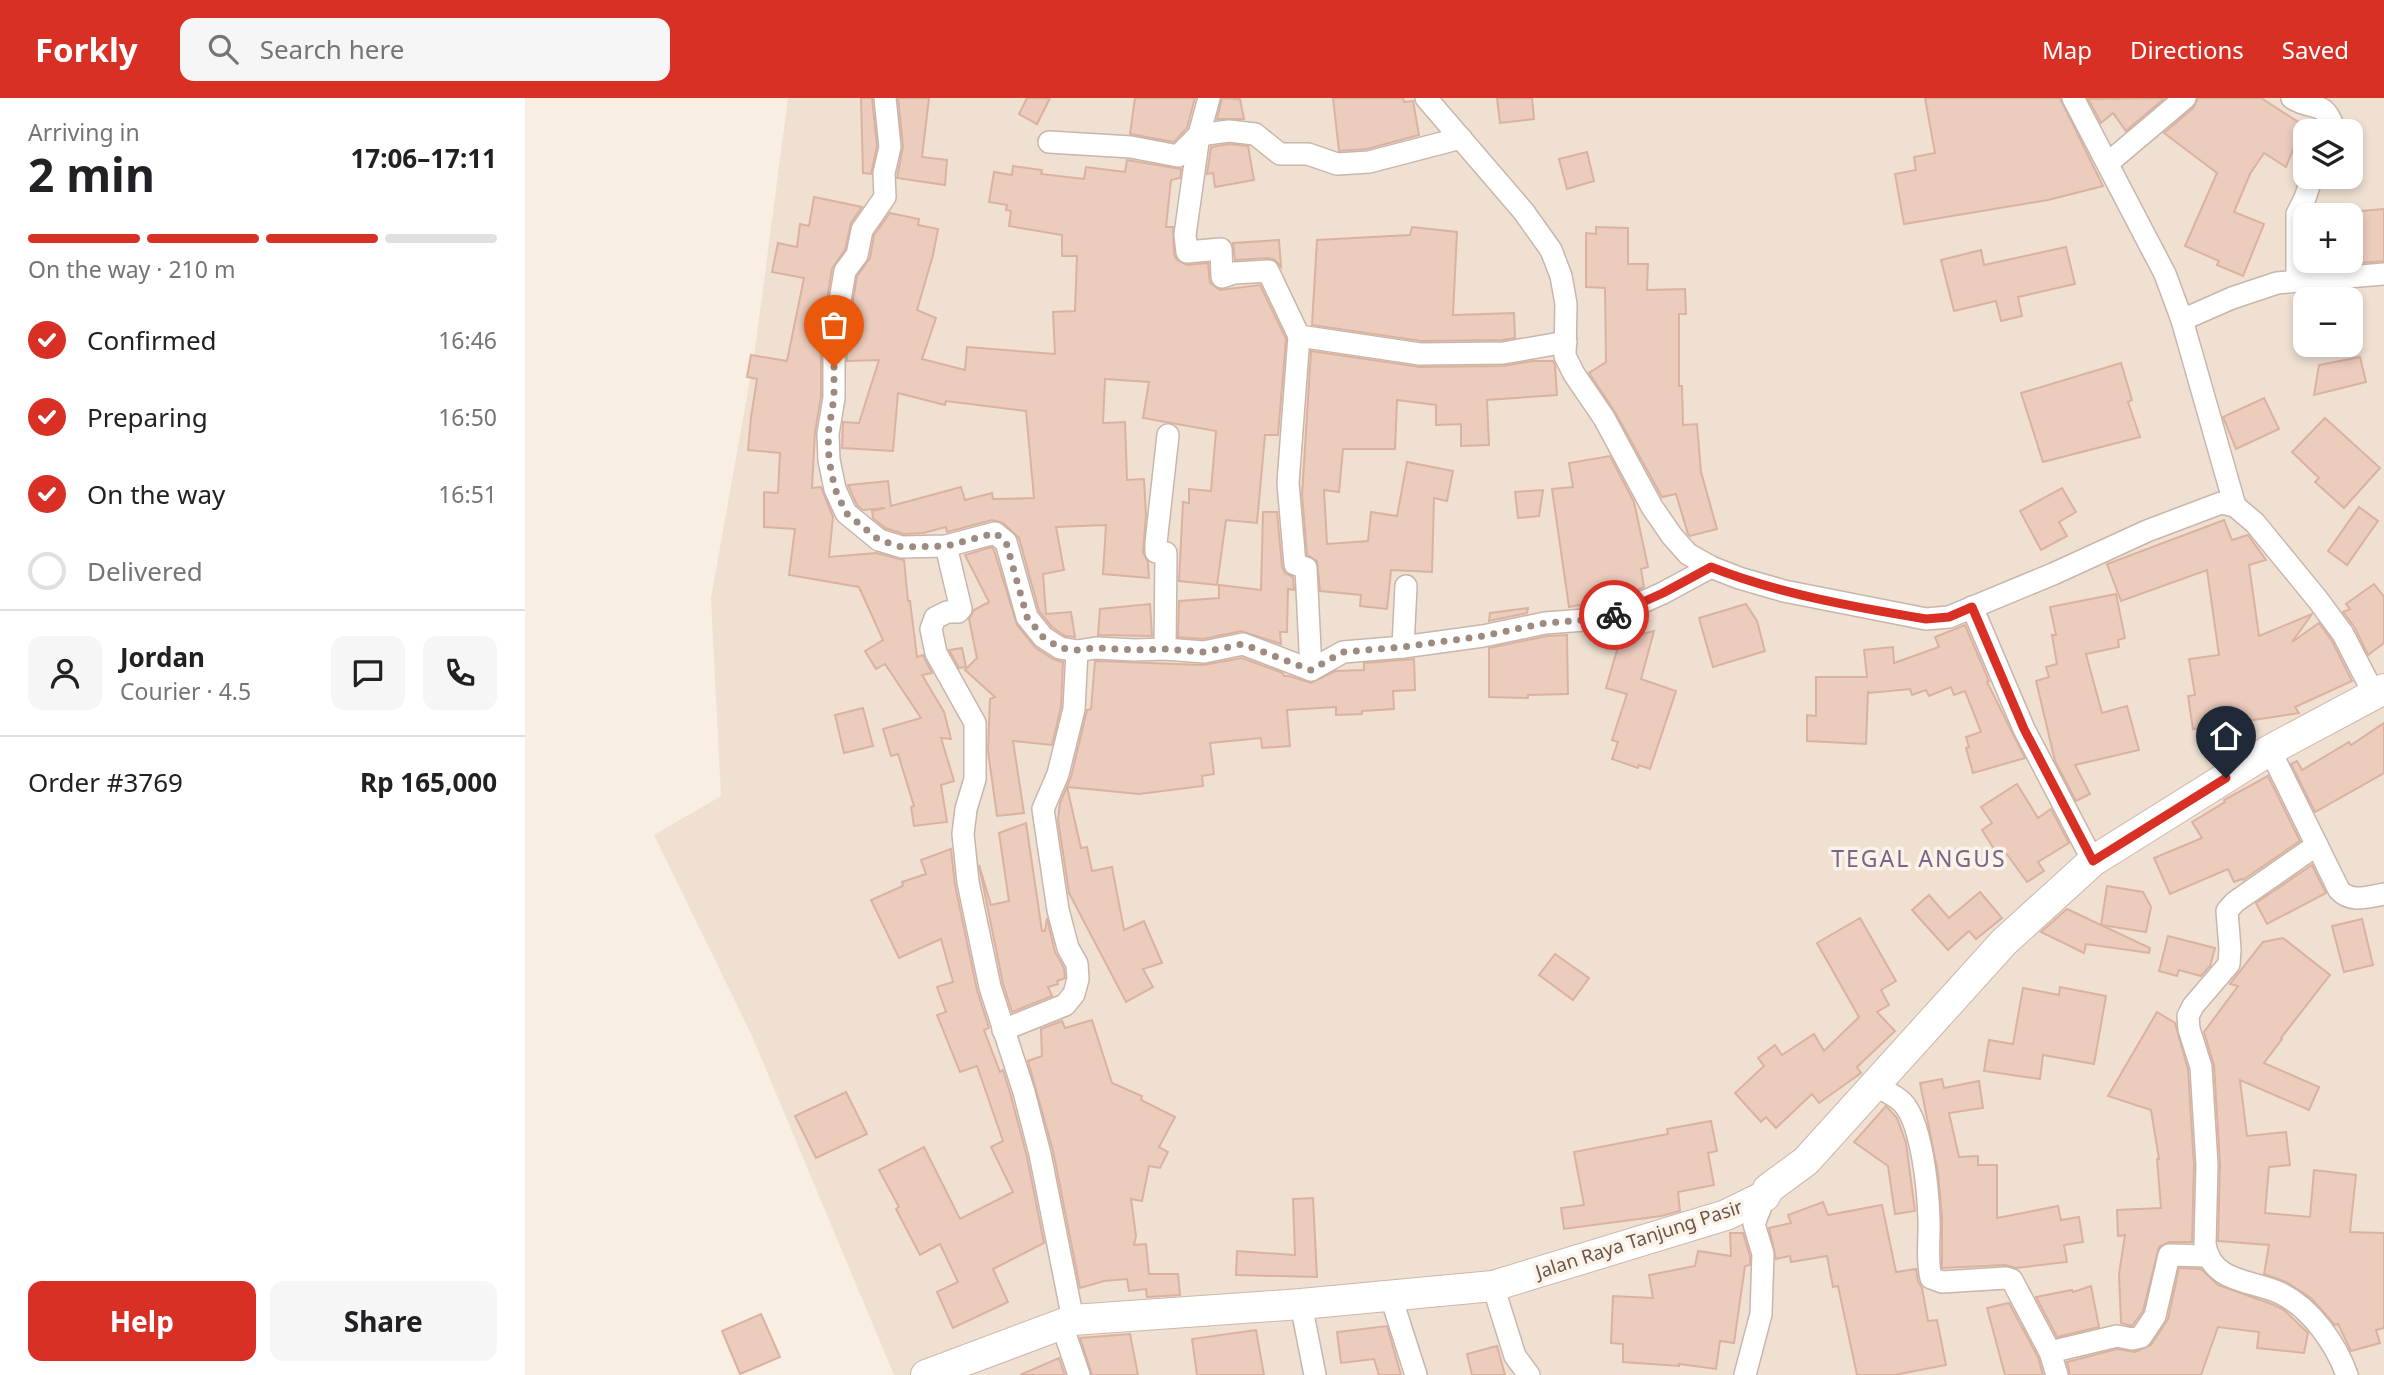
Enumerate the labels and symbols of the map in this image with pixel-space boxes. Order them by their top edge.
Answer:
pin [804,295,864,367]
courier [1579,580,1649,650]
pin [2196,706,2256,778]
district label: TEGAL ANGUS [1831,842,2007,874]
street label: Jalan Raya Tanjung Pasir [1530,1193,1746,1285]

